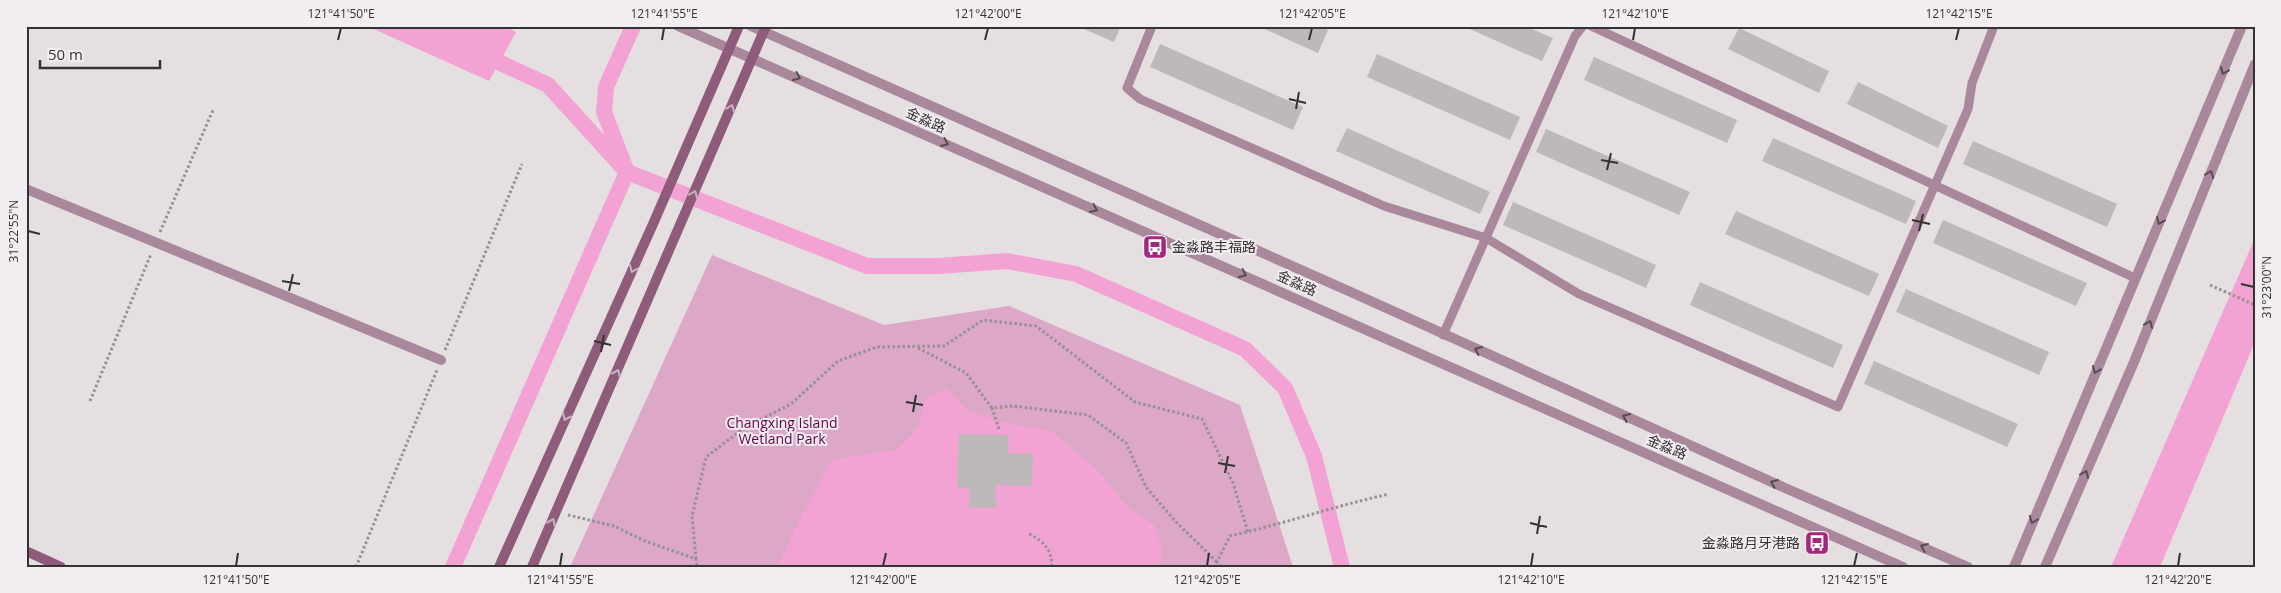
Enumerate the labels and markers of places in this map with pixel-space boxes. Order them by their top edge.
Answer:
bus stop icon: 金淼路丰福路 [1142,234,1168,260]
place label: 金淼路丰福路 [1172,237,1256,256]
bus stop icon: 金淼路月牙港路 [1804,530,1830,556]
place label: 金淼路月牙港路 [1702,533,1800,552]

